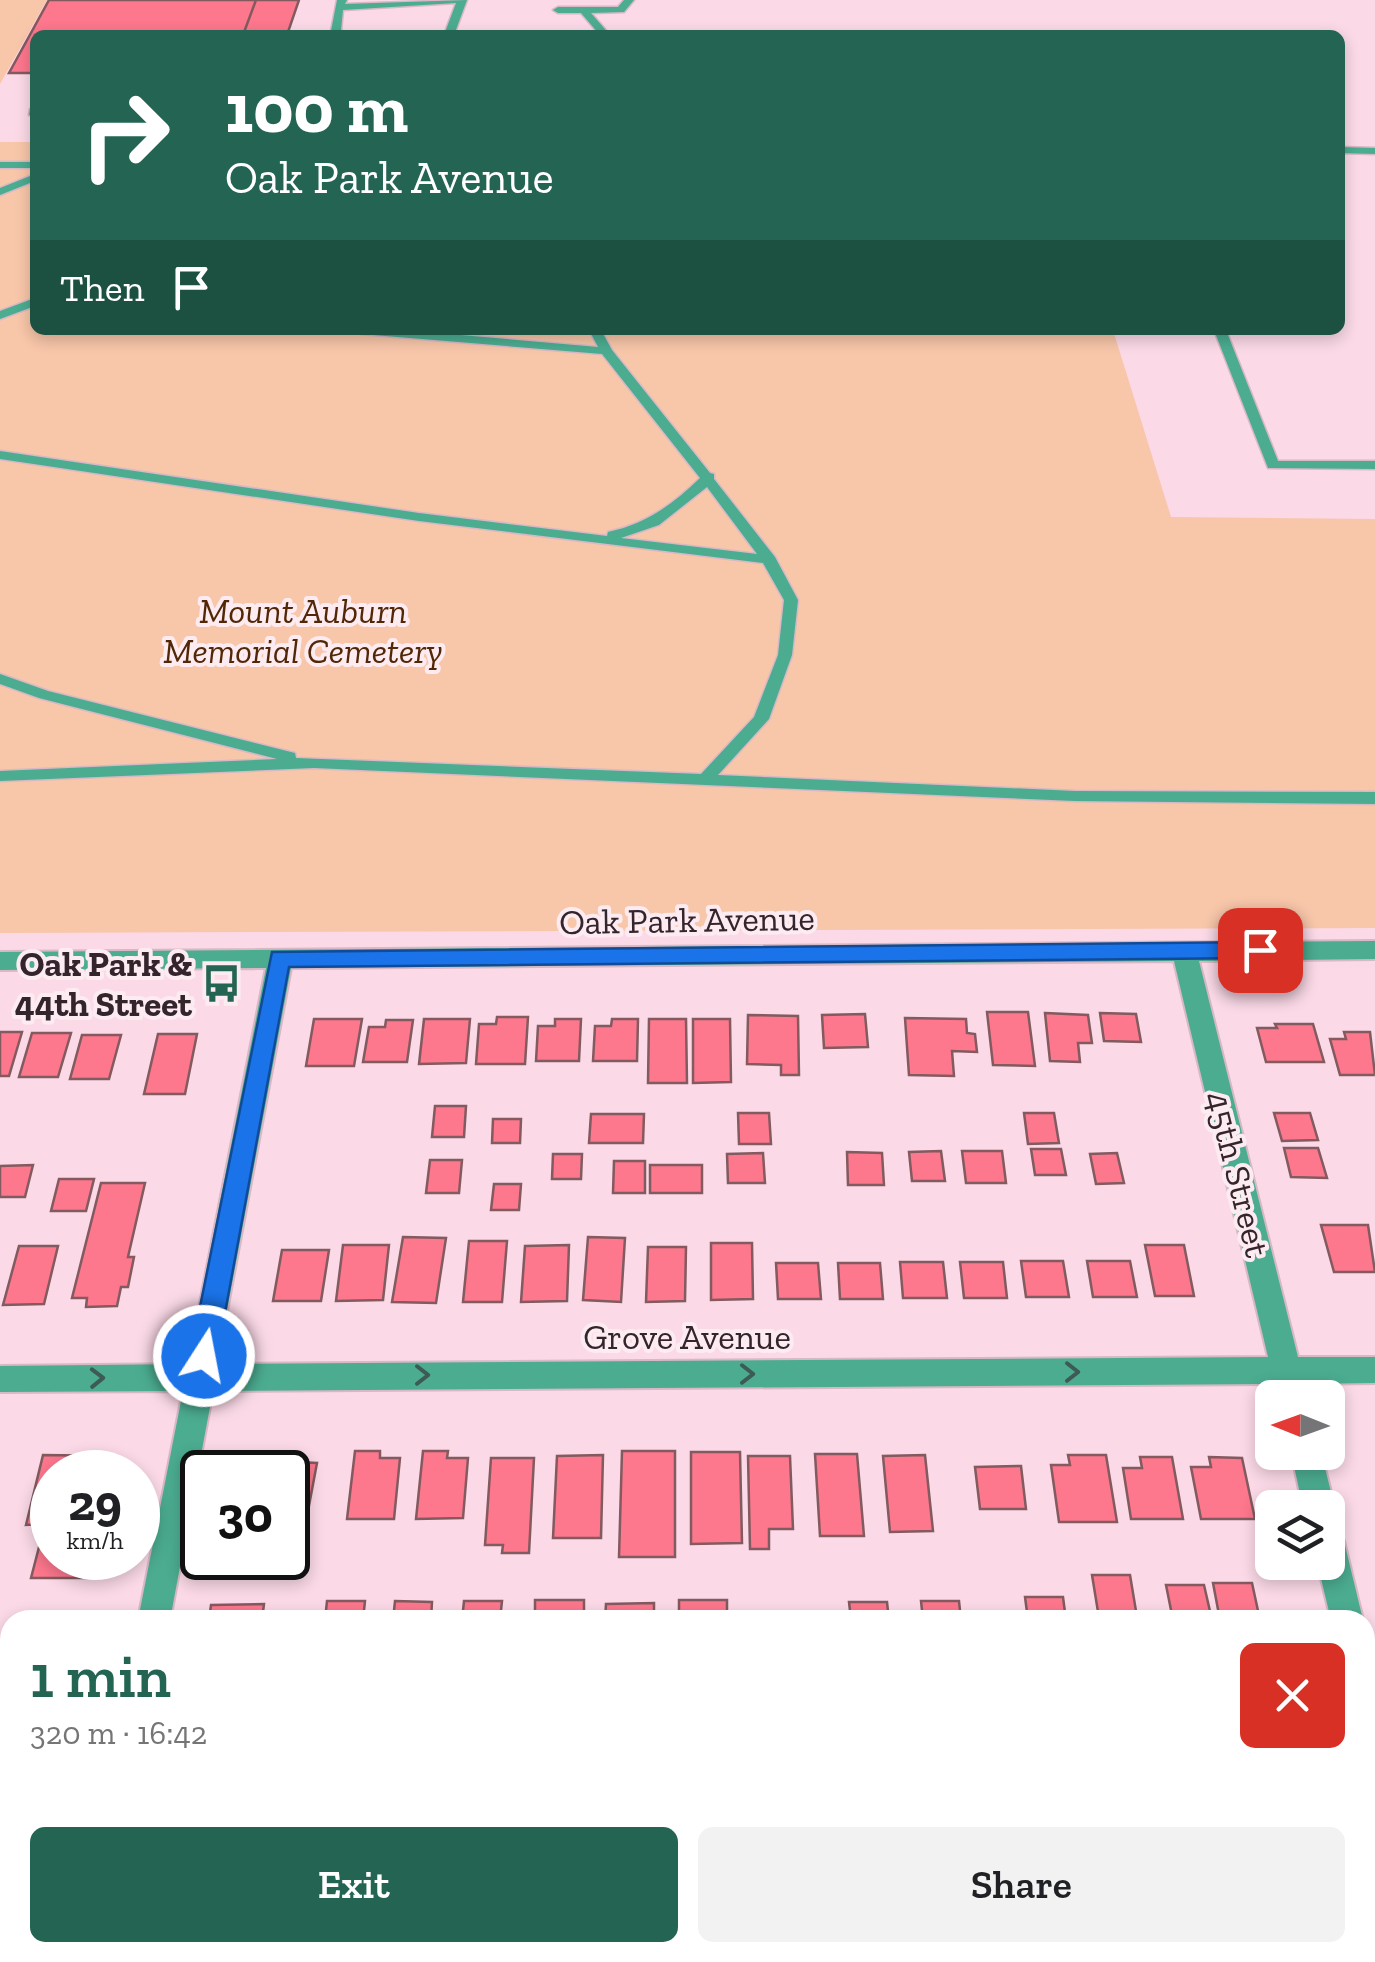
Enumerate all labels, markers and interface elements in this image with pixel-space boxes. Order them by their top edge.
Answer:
text: 100 m [225,66,408,150]
icon: right [60,70,190,200]
text: Oak Park Avenue [225,151,554,205]
icon: arrive [164,260,219,315]
text: Then [60,265,144,311]
park label: Mount Auburn Memorial Cemetery [163,590,443,672]
street label: Oak Park Avenue [559,897,815,943]
pin [1218,908,1303,993]
icon: arrive [1233,923,1288,978]
place label: Oak Park & 44th Street [15,943,193,1025]
bus stop icon: Oak Park & 44th Street [201,963,243,1005]
street label: 45th Street [1197,1087,1279,1261]
position arrow [152,1304,256,1408]
street label: Grove Avenue [583,1316,791,1358]
one-way arrow [1066,1361,1081,1383]
one-way arrow [740,1363,756,1385]
one-way arrow [415,1365,431,1386]
one-way arrow [90,1367,106,1389]
north arrow [1255,1380,1345,1470]
map controls [1255,1380,1345,1580]
speed limit sign: 30 [180,1450,310,1580]
text: 29 [68,1473,122,1533]
button: layers [1255,1490,1345,1580]
text: km/h [66,1525,124,1555]
text: 1 min [30,1640,171,1712]
button: close [1240,1643,1345,1748]
text: 320 m · 16:42 [30,1714,207,1752]
button: Exit [30,1827,678,1942]
button: Share [698,1827,1345,1942]

